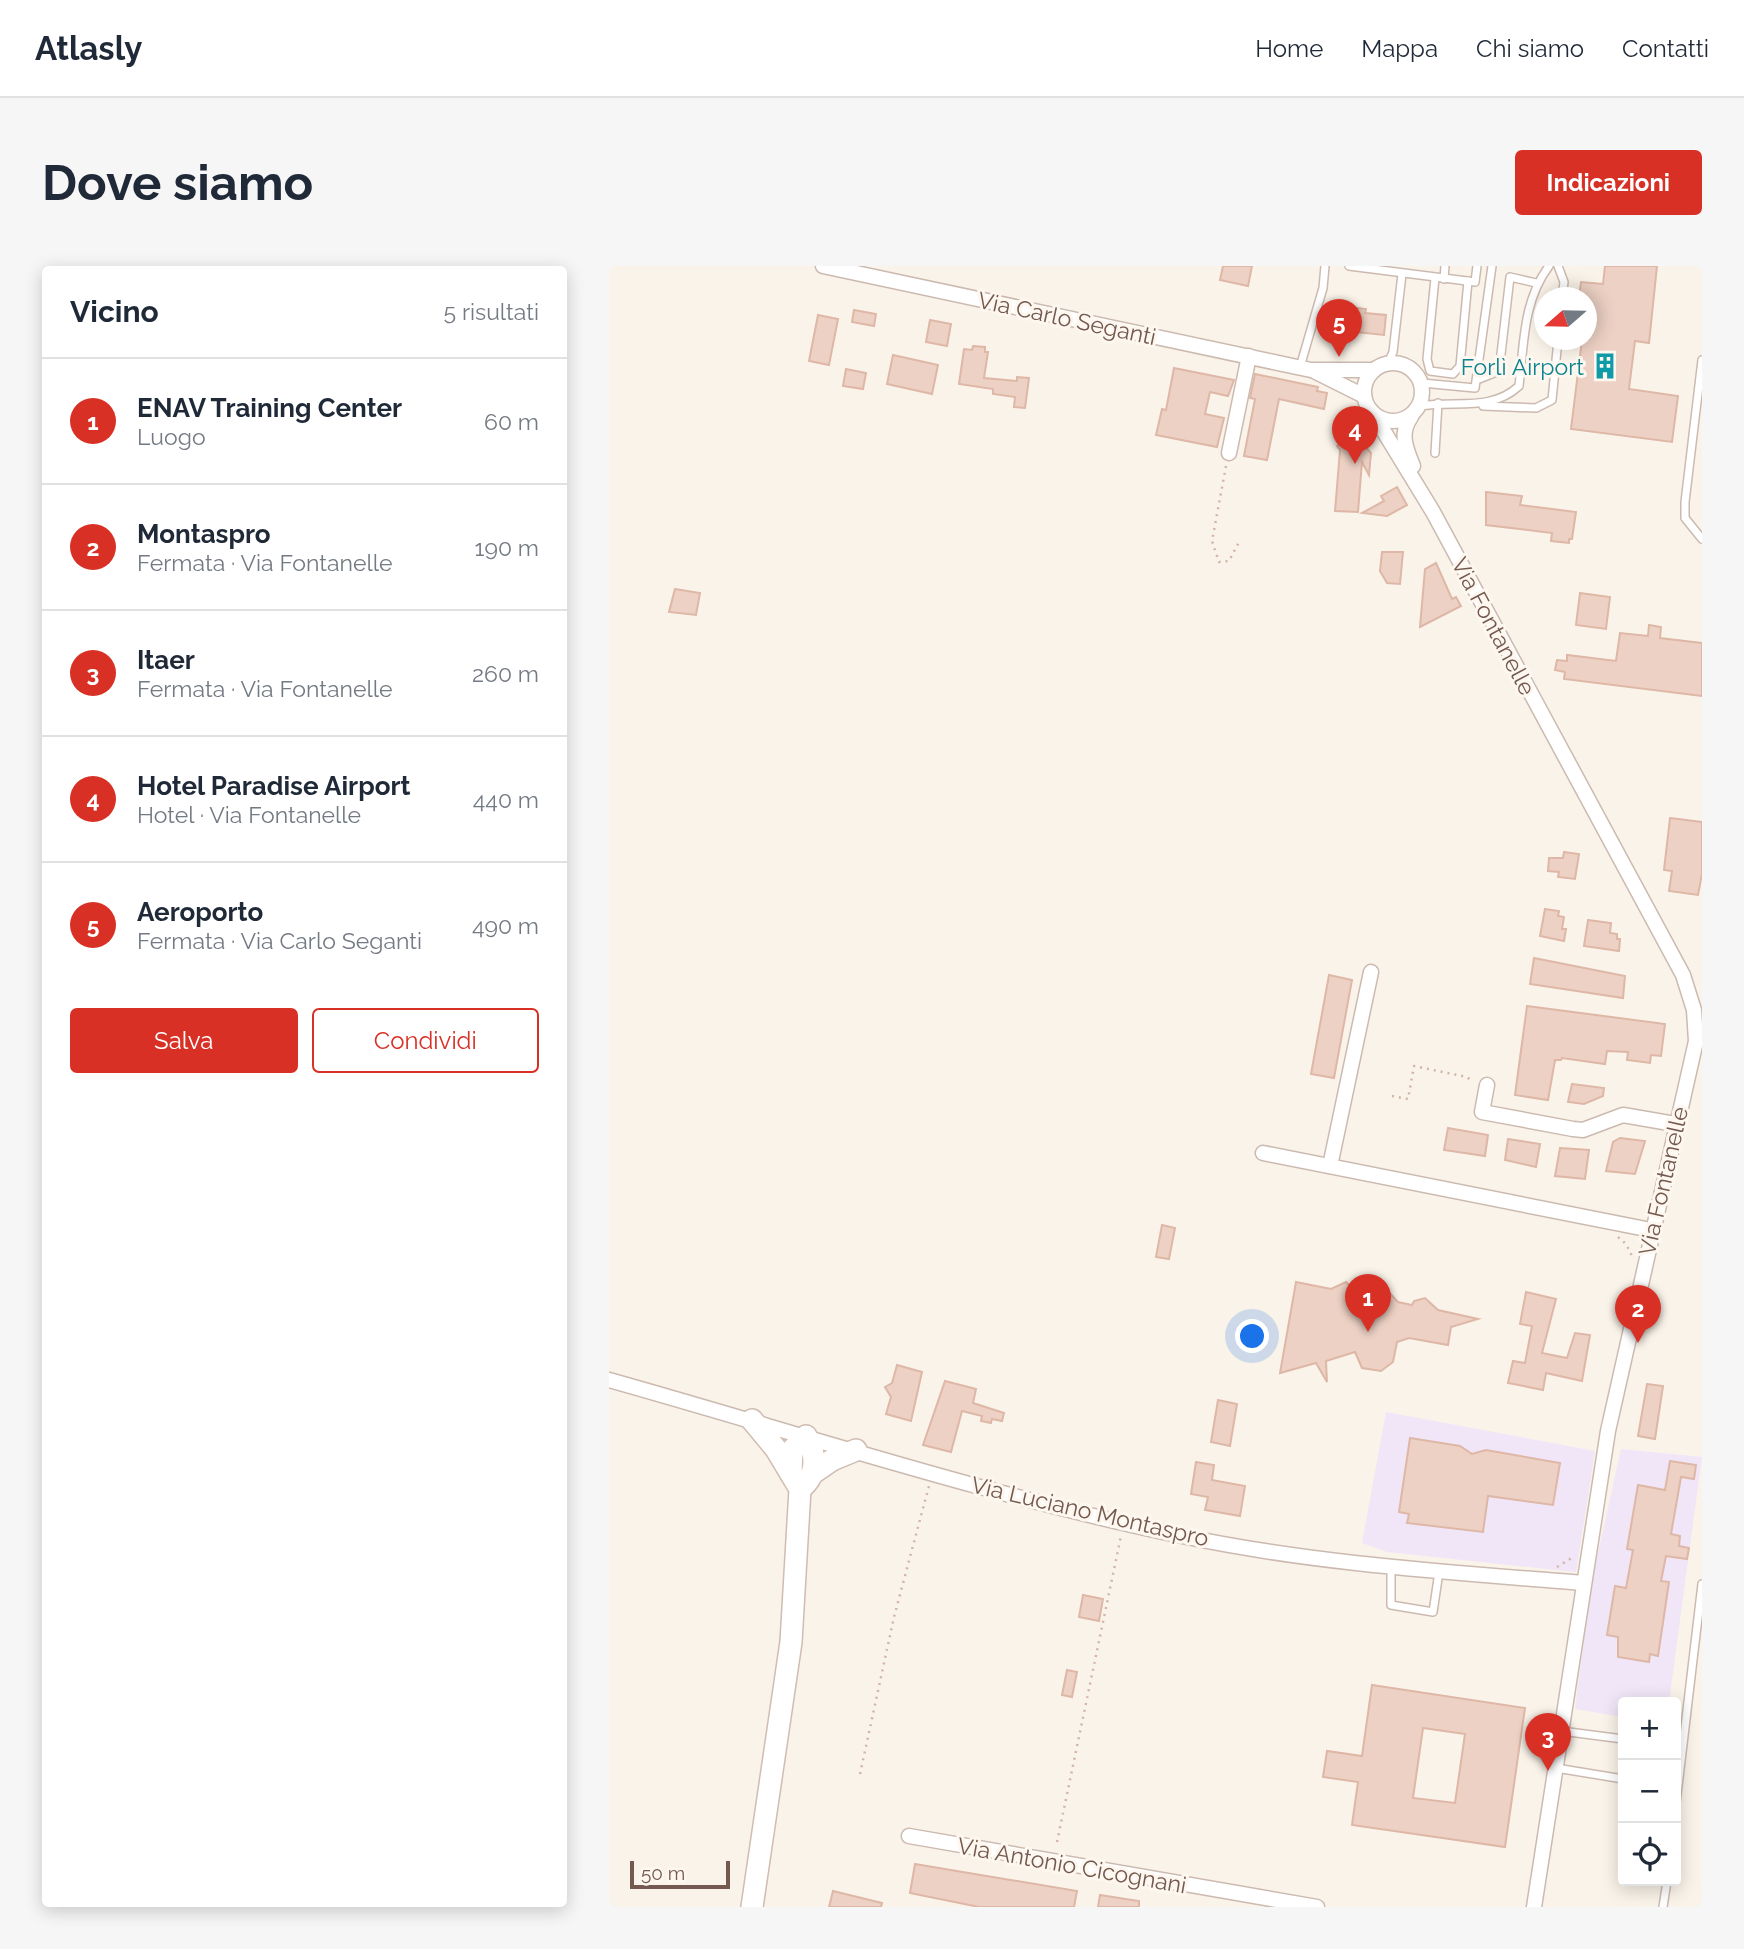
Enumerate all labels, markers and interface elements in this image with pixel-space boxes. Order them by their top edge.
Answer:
text: Atlasly [35,29,142,68]
text: Home [1255,34,1323,63]
text: Mappa [1361,34,1438,63]
text: Chi siamo [1476,34,1584,63]
text: Contatti [1622,34,1709,63]
button: Indicazioni [1515,150,1702,215]
text: Dove siamo [42,154,313,211]
street label: Via Carlo Seganti [975,286,1159,350]
north arrow [1534,287,1597,350]
text: Vicino [70,294,159,329]
text: 5 risultati [444,298,539,325]
pin: 5 [1316,299,1362,357]
building icon: Forlì Airport [1590,351,1620,381]
place label: Forlì Airport [1461,353,1584,380]
text: ENAV Training Center [137,393,402,423]
pin: 4 [1332,406,1378,464]
text: 1 [87,408,99,435]
text: 60 m [484,408,539,435]
text: Luogo [137,423,206,450]
text: Montaspro [137,519,271,549]
text: 2 [87,534,99,561]
text: 190 m [475,534,539,561]
text: Fermata · Via Fontanelle [137,549,392,576]
street label: Via Fontanelle [1446,553,1542,699]
text: Itaer [137,645,195,675]
text: 3 [87,660,99,687]
text: 260 m [472,660,539,687]
text: Fermata · Via Fontanelle [137,675,392,702]
text: Hotel Paradise Airport [137,771,410,801]
text: 4 [86,786,100,813]
text: 440 m [473,786,539,813]
text: Hotel · Via Fontanelle [137,801,361,828]
text: Aeroporto [137,897,263,927]
text: 5 [87,912,99,939]
text: 490 m [472,912,539,939]
text: Fermata · Via Carlo Seganti [137,927,422,954]
button: Salva [70,1008,298,1073]
button: Condividi [312,1008,539,1073]
street label: Via Fontanelle [1633,1104,1693,1258]
pin: 1 [1345,1274,1391,1332]
pin: 2 [1615,1285,1661,1343]
your location [1235,1319,1269,1353]
street label: Via Luciano Montaspro [969,1471,1211,1551]
map controls [1618,1697,1681,1886]
button: + [1618,1697,1681,1760]
pin: 3 [1525,1713,1571,1771]
button: − [1618,1760,1681,1823]
button: locate [1618,1823,1681,1886]
street label: Via Antonio Cicognani [955,1832,1189,1898]
scale bar [630,1858,730,1890]
text: 50 m [641,1862,685,1884]

